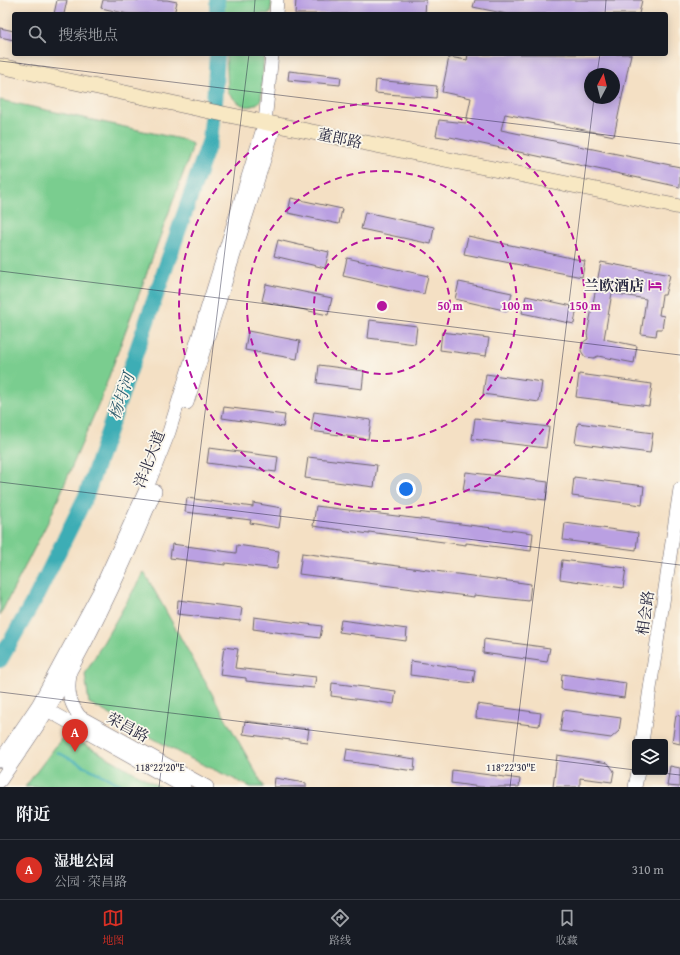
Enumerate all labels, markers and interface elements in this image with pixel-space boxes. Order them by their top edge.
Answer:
search box [12,12,668,56]
icon: search [26,23,48,45]
text: 搜索地点 [58,24,118,45]
north arrow [584,68,620,104]
street label: 董郎路 [316,123,364,153]
place label: 兰欧酒店 [584,275,644,296]
hotel icon: 兰欧酒店 [647,277,663,293]
text: 50 m [437,297,463,314]
text: 100 m [501,297,534,314]
text: 150 m [569,297,602,314]
centre of rings [375,299,389,313]
water label: 杨圩河 [102,367,141,423]
street label: 洋北大道 [128,427,170,491]
your location [396,479,416,499]
street label: 相会路 [631,589,659,637]
street label: 荣昌路 [103,707,153,747]
pin: A [62,719,88,752]
map controls [632,739,668,775]
button: layers [632,739,668,775]
text: 118°22'20"E [135,760,185,775]
text: 118°22'30"E [486,760,536,775]
text: 附近 [16,801,50,826]
text: 湿地公园 [54,850,114,871]
text: A [25,860,33,879]
text: 310 m [632,860,664,879]
text: 公园 · 荣昌路 [54,872,127,891]
tab: 地图 [102,907,124,948]
tab: 路线 [329,907,351,948]
tab: 收藏 [556,907,578,948]

